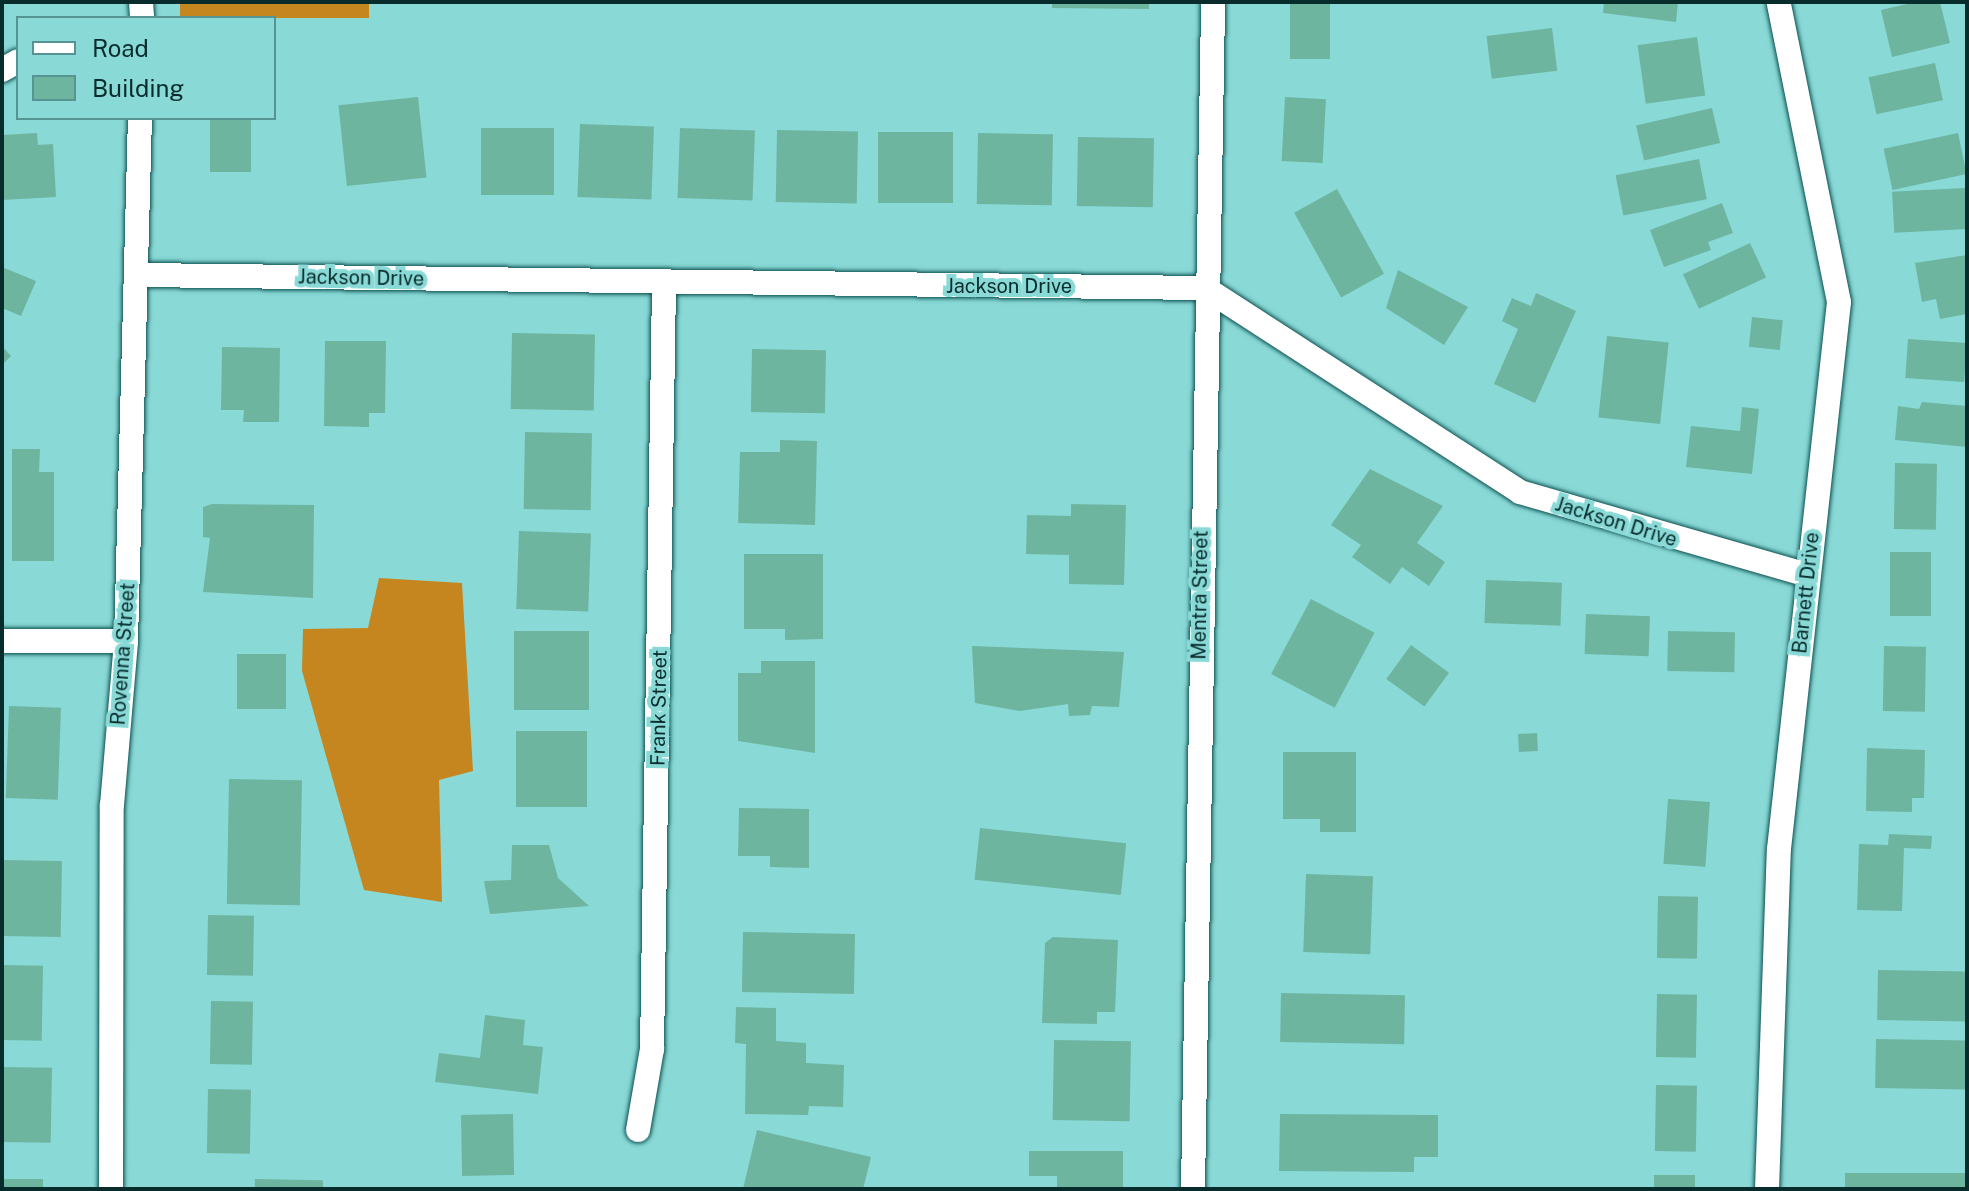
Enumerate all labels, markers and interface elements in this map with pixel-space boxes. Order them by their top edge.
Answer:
legend [16,16,276,120]
text: Road [92,34,149,62]
text: Building [92,74,184,102]
street label: Jackson Drive [298,265,424,291]
street label: Jackson Drive [946,274,1072,298]
street label: Jackson Drive [1552,492,1680,552]
street label: Mentra Street [1187,530,1213,660]
street label: Barnett Drive [1788,531,1824,655]
street label: Rovenna Street [106,582,140,726]
street label: Frank Street [646,650,672,766]

